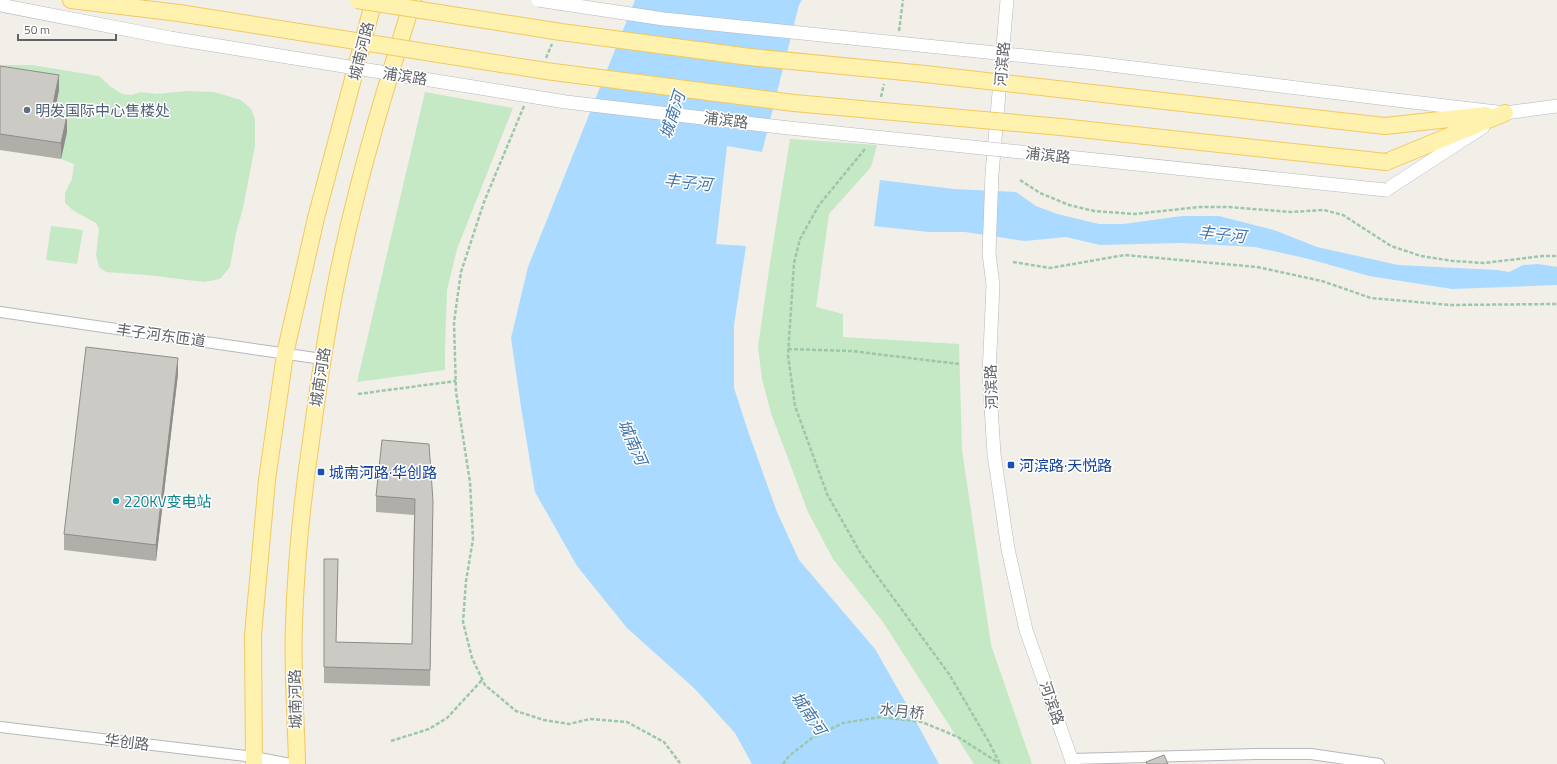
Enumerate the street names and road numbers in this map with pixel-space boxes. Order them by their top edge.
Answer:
street label: 城南河路 [343,19,379,83]
street label: 河滨路 [989,41,1015,87]
street label: 浦滨路 [381,61,429,91]
street label: 浦滨路 [702,106,750,134]
street label: 浦滨路 [1024,141,1072,169]
street label: 丰子河东匝道 [115,317,207,353]
street label: 城南河路 [304,346,336,408]
street label: 河滨路 [979,364,1003,410]
street label: 城南河路 [283,669,307,729]
street label: 河滨路 [1034,678,1070,728]
street label: 水月桥 [878,697,926,725]
street label: 华创路 [103,728,151,756]

